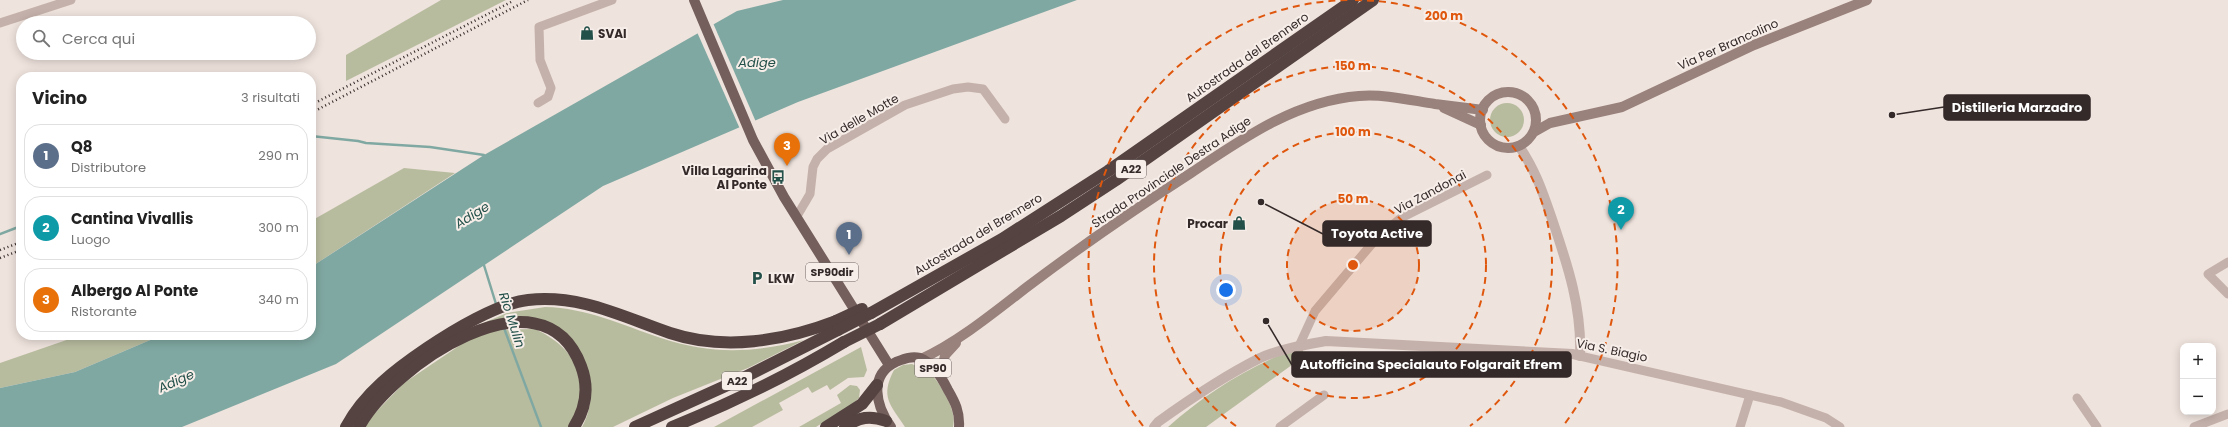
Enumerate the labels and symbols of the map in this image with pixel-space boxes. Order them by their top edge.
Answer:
text: 200 m [1425,7,1463,24]
street label: Autostrada del Brennero [1182,8,1312,106]
street label: Via Per Brancolino [1675,14,1781,74]
shop icon: SVAI [579,25,595,41]
place label: SVAI [598,25,627,42]
water label: Adige [737,53,776,72]
text: 150 m [1335,57,1371,74]
street label: Via delle Motte [816,89,902,149]
callout: Distilleria Marzadro [1944,95,2090,120]
text: Distilleria Marzadro [1952,98,2082,117]
street label: Strada Provinciale Destra Adige [1088,112,1254,232]
text: 100 m [1335,123,1371,140]
pin: 3 [774,133,800,166]
road number: A22 [1116,160,1146,178]
place label: Villa Lagarina Al Ponte [682,162,768,193]
street label: Via Zandonai [1391,166,1469,218]
bus stop icon: Villa Lagarina Al Ponte [770,169,786,185]
street label: Autostrada del Brennero [911,189,1045,279]
text: 50 m [1338,190,1369,207]
water label: Adige [450,197,493,234]
pin: 2 [1608,197,1634,230]
place label: Procar [1187,215,1228,232]
shop icon: Procar [1231,215,1247,231]
callout: Toyota Active [1323,221,1431,246]
pin: 1 [836,222,862,255]
text: Toyota Active [1331,224,1423,243]
centre of rings [1346,258,1360,272]
road number: SP90dir [806,263,858,281]
parking icon: LKW [749,270,765,286]
place label: LKW [768,270,795,287]
your location [1216,280,1236,300]
water label: Rio Mulin [494,290,530,350]
street label: Via S. Biagio [1575,334,1649,366]
callout: Autofficina Specialauto Folgarait Efrem [1292,352,1571,377]
text: Autofficina Specialauto Folgarait Efrem [1300,355,1562,374]
road number: SP90 [915,359,951,377]
water label: Adige [154,365,197,398]
road number: A22 [722,372,752,390]

